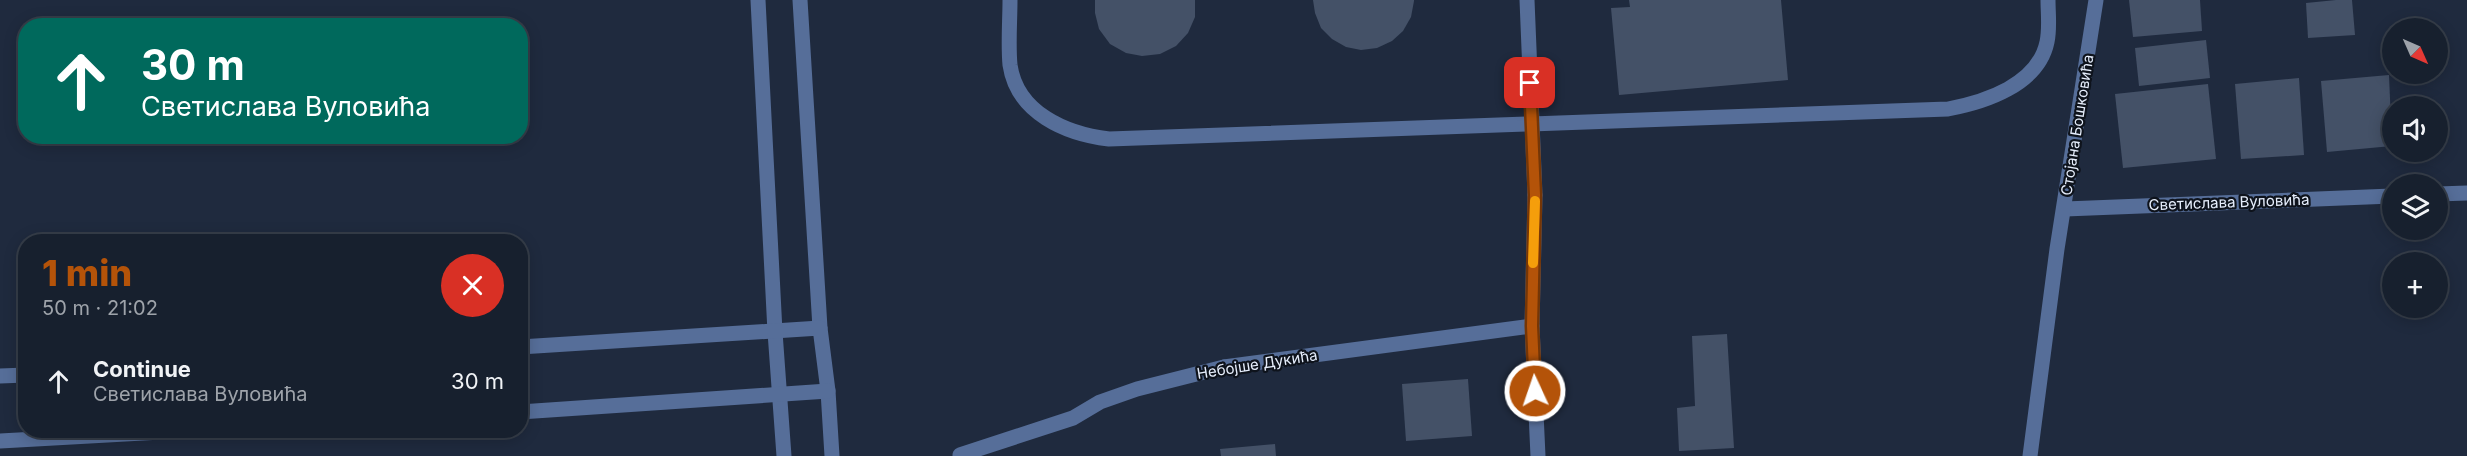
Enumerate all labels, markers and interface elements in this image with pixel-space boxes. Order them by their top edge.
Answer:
north arrow [2382,18,2448,84]
map controls [2382,18,2448,318]
text: 30 m [141,39,245,90]
icon: ahead [42,42,120,120]
street label: Стојана Бошковића [2056,53,2098,197]
pin [1504,57,1555,108]
icon: arrive [1513,66,1546,99]
text: Светислава Вуловића [141,90,431,123]
button: sound [2382,96,2448,162]
button: layers [2382,174,2448,240]
street label: Светислава Вуловића [2148,190,2310,214]
text: 1 min [42,251,132,295]
button: + [2382,252,2448,318]
button: close [441,254,504,317]
text: 50 m · 21:02 [42,296,158,320]
street label: Небојше Дукића [1195,345,1319,383]
text: Continue [93,356,191,382]
position arrow [1503,359,1567,423]
icon: ahead [42,365,75,398]
text: 30 m [451,368,504,394]
text: Светислава Вуловића [93,382,307,406]

